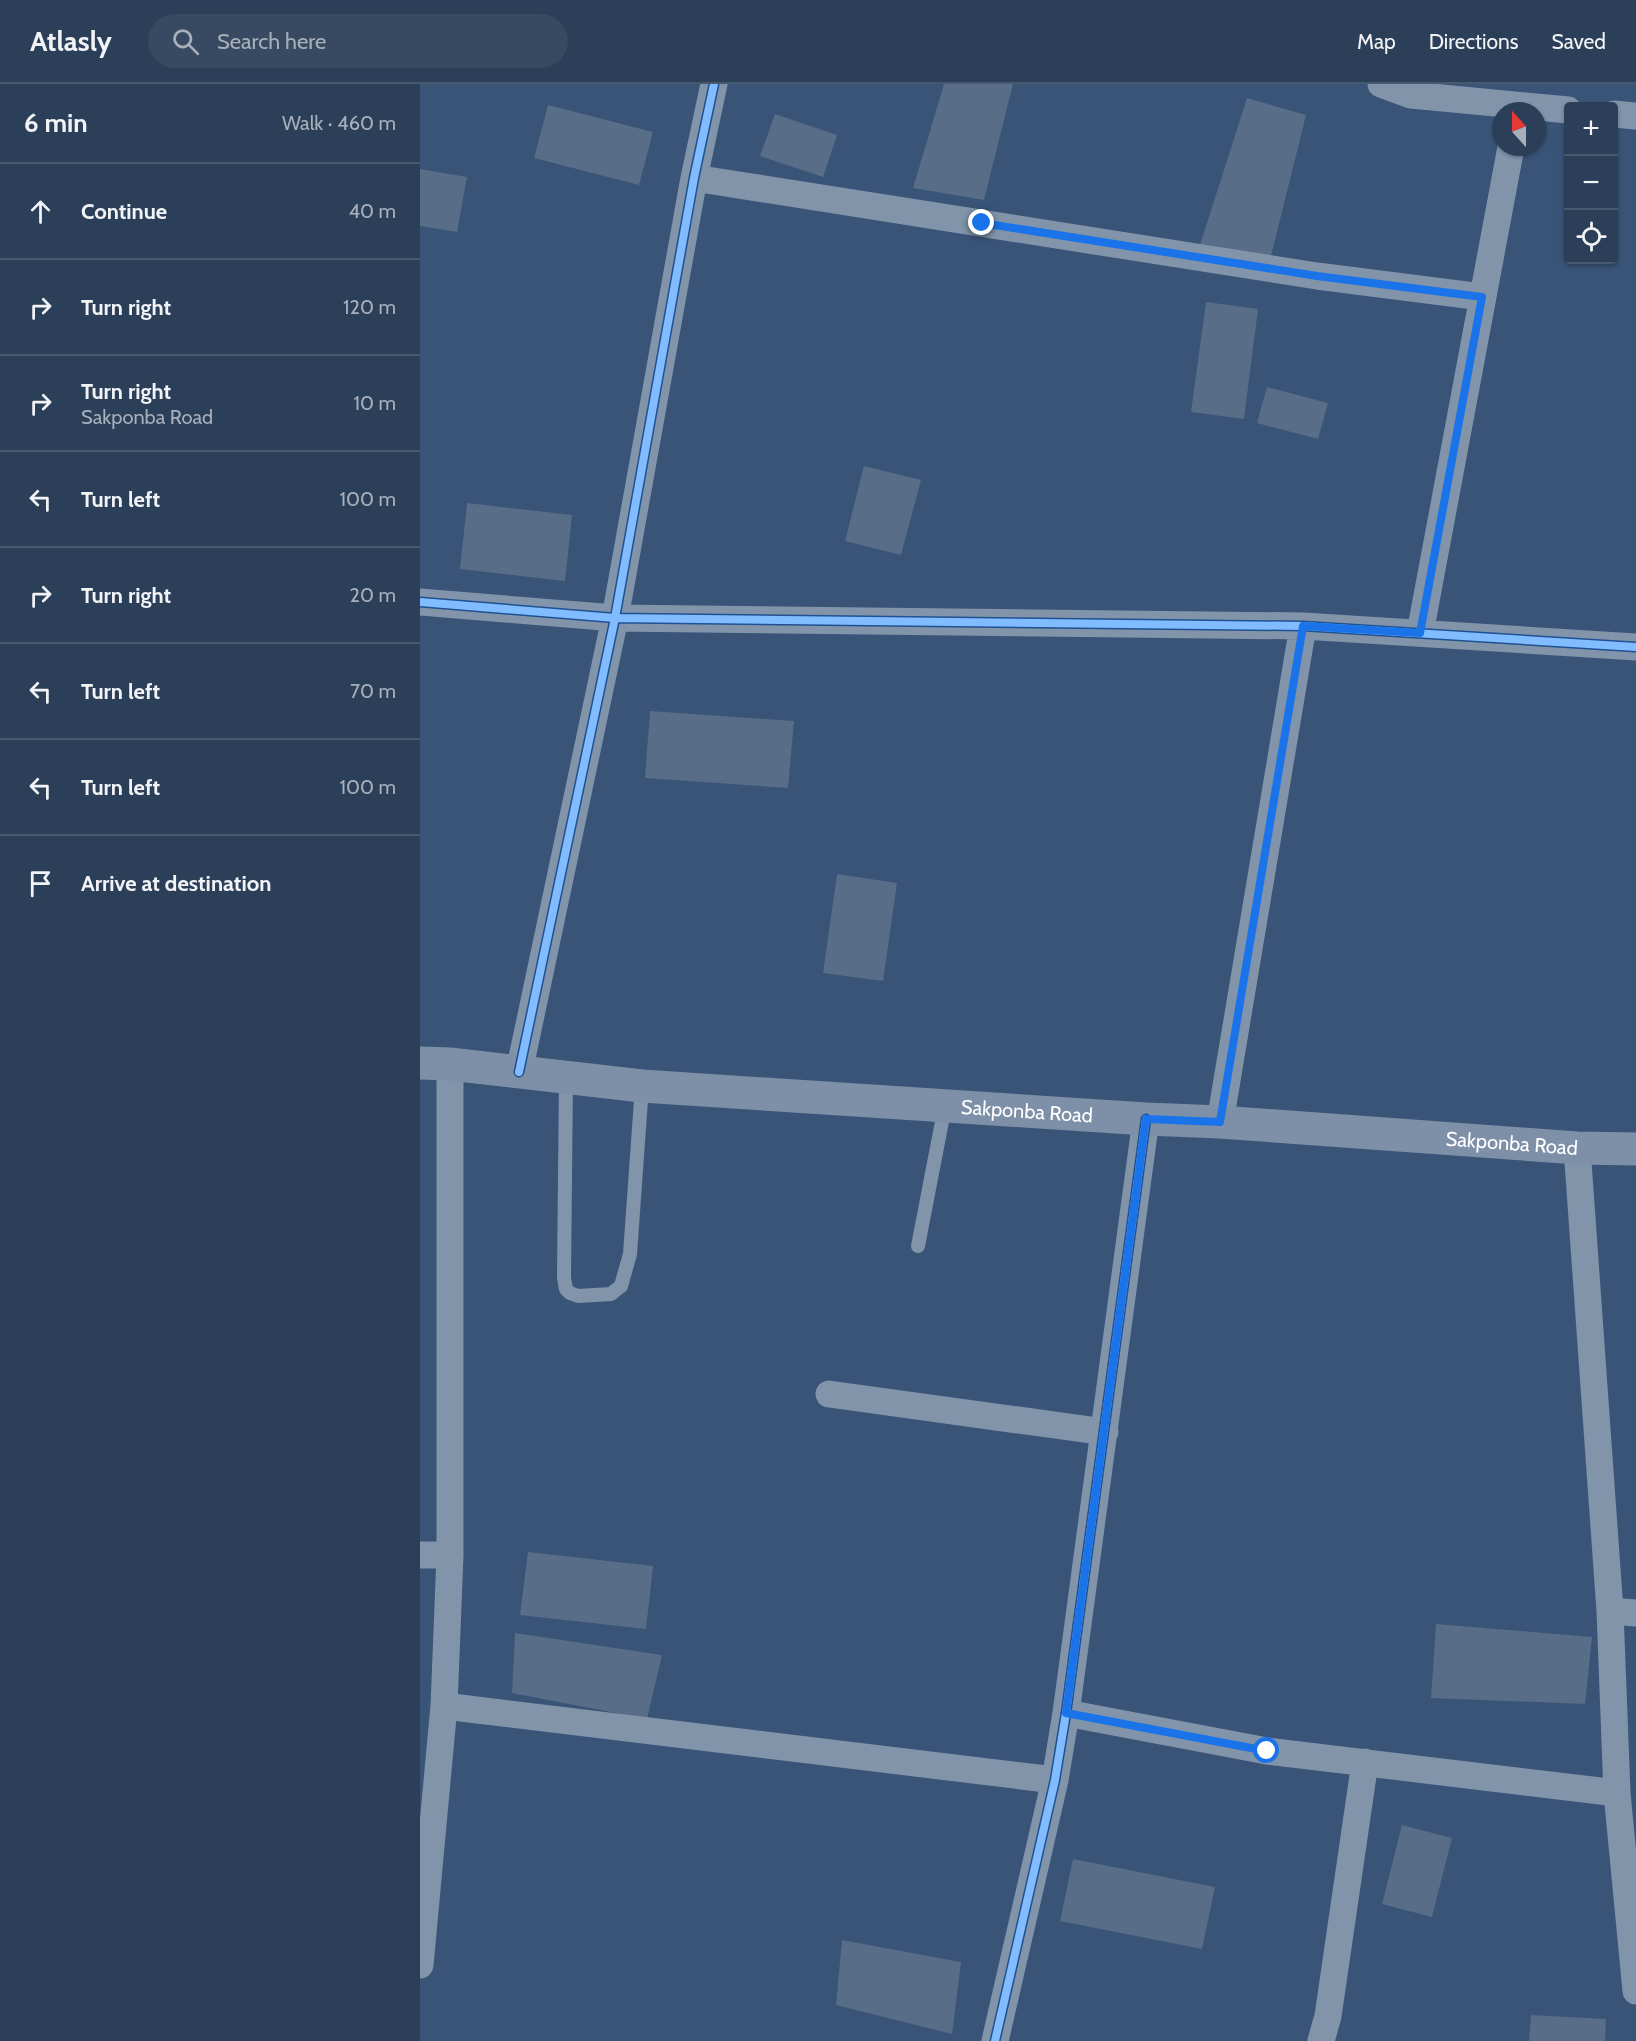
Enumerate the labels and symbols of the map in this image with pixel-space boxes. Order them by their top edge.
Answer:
north arrow [1492,102,1546,156]
route end [968,209,994,235]
street label: Sakponba Road [960,1095,1094,1127]
street label: Sakponba Road [1445,1126,1579,1160]
route start [1253,1737,1279,1763]

